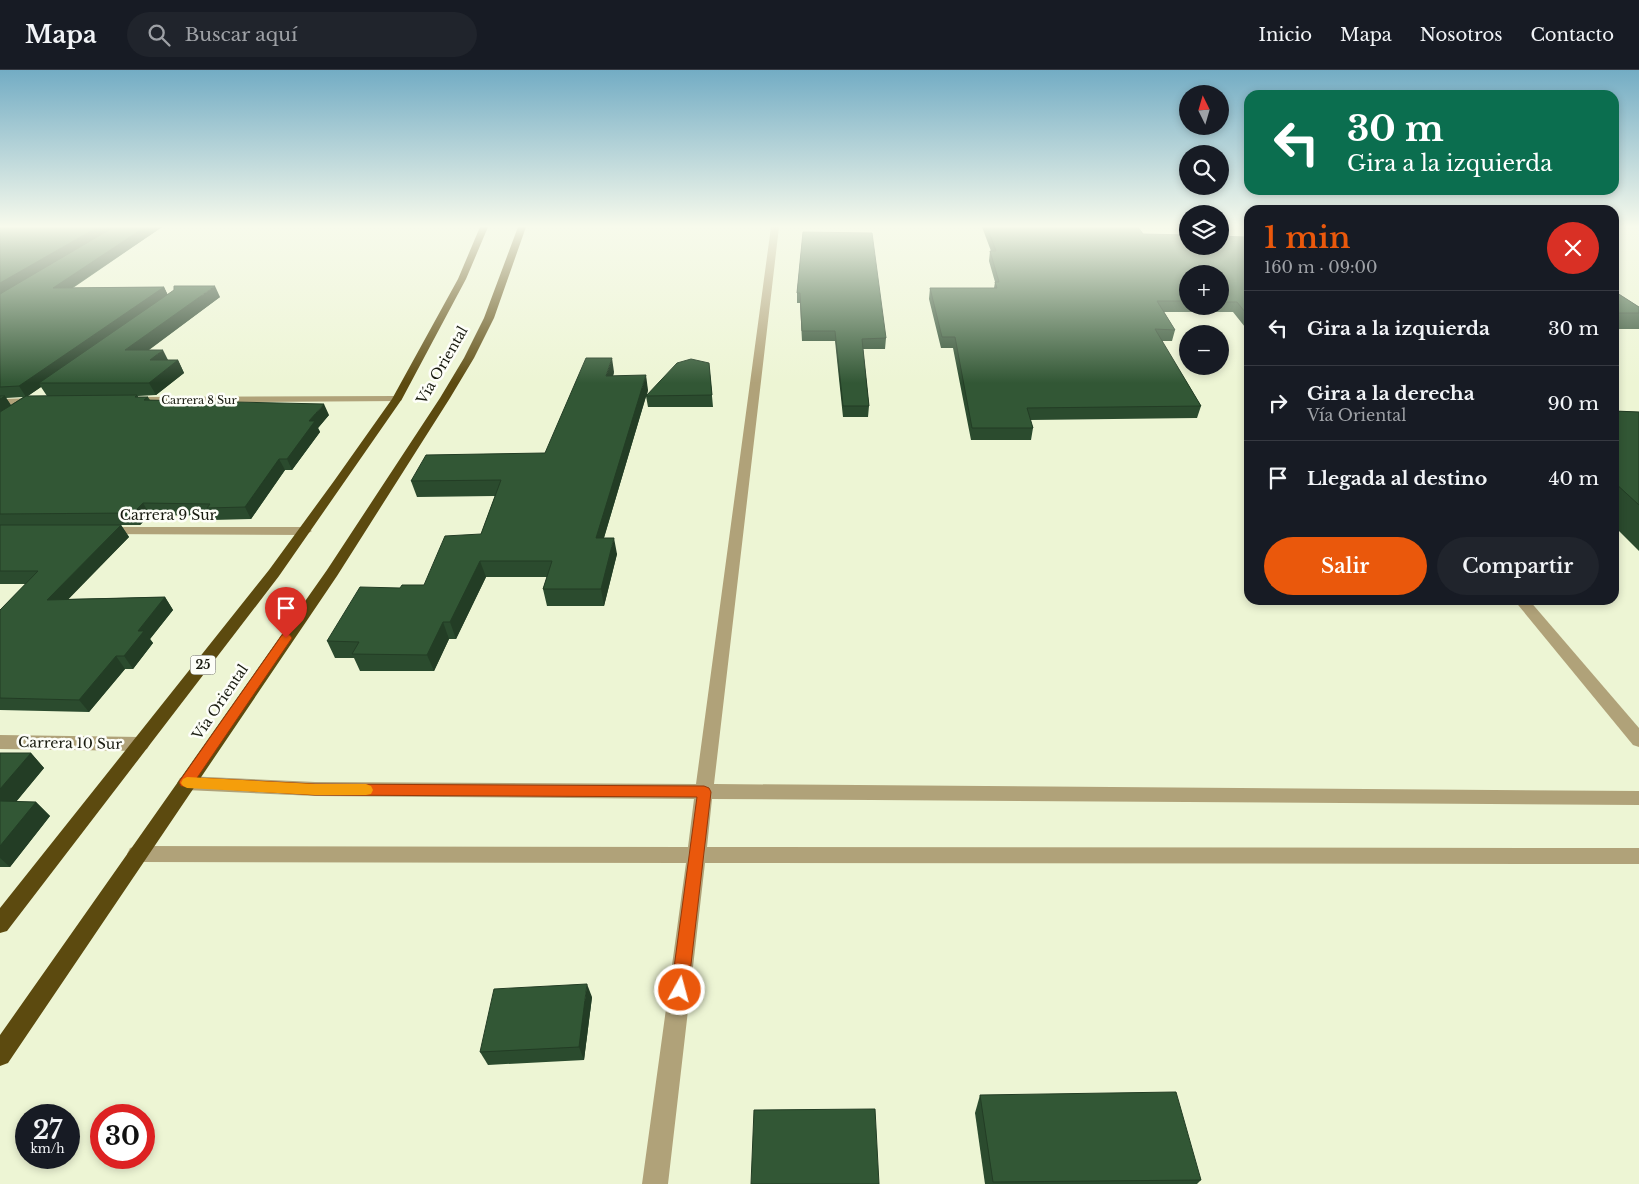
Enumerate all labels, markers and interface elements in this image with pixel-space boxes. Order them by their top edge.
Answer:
search box [127,12,477,57]
text: Mapa [25,20,97,49]
icon: search [145,21,173,49]
text: Buscar aquí [185,23,297,46]
text: Inicio [1258,24,1312,46]
text: Mapa [1340,24,1392,46]
text: Nosotros [1420,24,1502,46]
text: Contacto [1530,24,1614,46]
north arrow [1179,85,1229,135]
map controls [1179,85,1229,375]
text: 30 m [1347,107,1444,150]
icon: left [1264,110,1329,175]
button: search [1179,145,1229,195]
text: Gira a la izquierda [1347,150,1552,177]
button: layers [1179,205,1229,255]
text: 1 min [1264,219,1350,256]
button: close [1547,222,1599,274]
text: 160 m · 09:00 [1264,257,1377,277]
button: + [1179,265,1229,315]
icon: left [1264,314,1292,342]
text: Gira a la izquierda [1307,317,1490,340]
text: 30 m [1548,317,1599,340]
street label: Vía Oriental [412,322,472,408]
button: − [1179,325,1229,375]
text: Gira a la derecha [1307,382,1475,405]
icon: right [1264,389,1292,417]
text: 90 m [1547,392,1599,415]
street label: Carrera 8 Sur [161,393,237,407]
text: Vía Oriental [1307,405,1406,425]
icon: arrive [1264,464,1292,492]
text: Llegada al destino [1307,467,1487,490]
text: 40 m [1548,467,1599,490]
street label: Carrera 9 Sur [120,506,217,524]
button: Salir [1264,537,1427,595]
button: Compartir [1437,537,1599,595]
pin [265,587,307,638]
icon: arrive [272,594,300,622]
road number: 25 [190,656,216,674]
street label: Vía Oriental [188,661,252,744]
street label: Carrera 10 Sur [18,733,122,753]
position arrow [653,963,705,1015]
speed limit sign: 30 [90,1104,155,1169]
text: 27 [33,1115,62,1146]
text: km/h [30,1141,65,1156]

